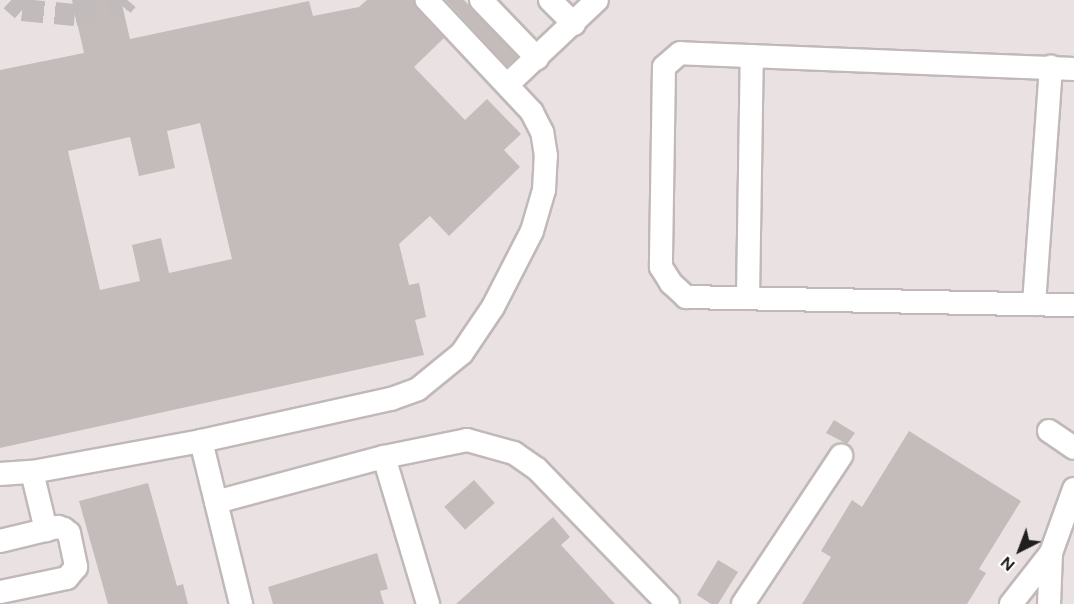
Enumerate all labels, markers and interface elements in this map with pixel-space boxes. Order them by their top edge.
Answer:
north arrow [990,520,1050,580]
text: N [997,553,1019,575]

